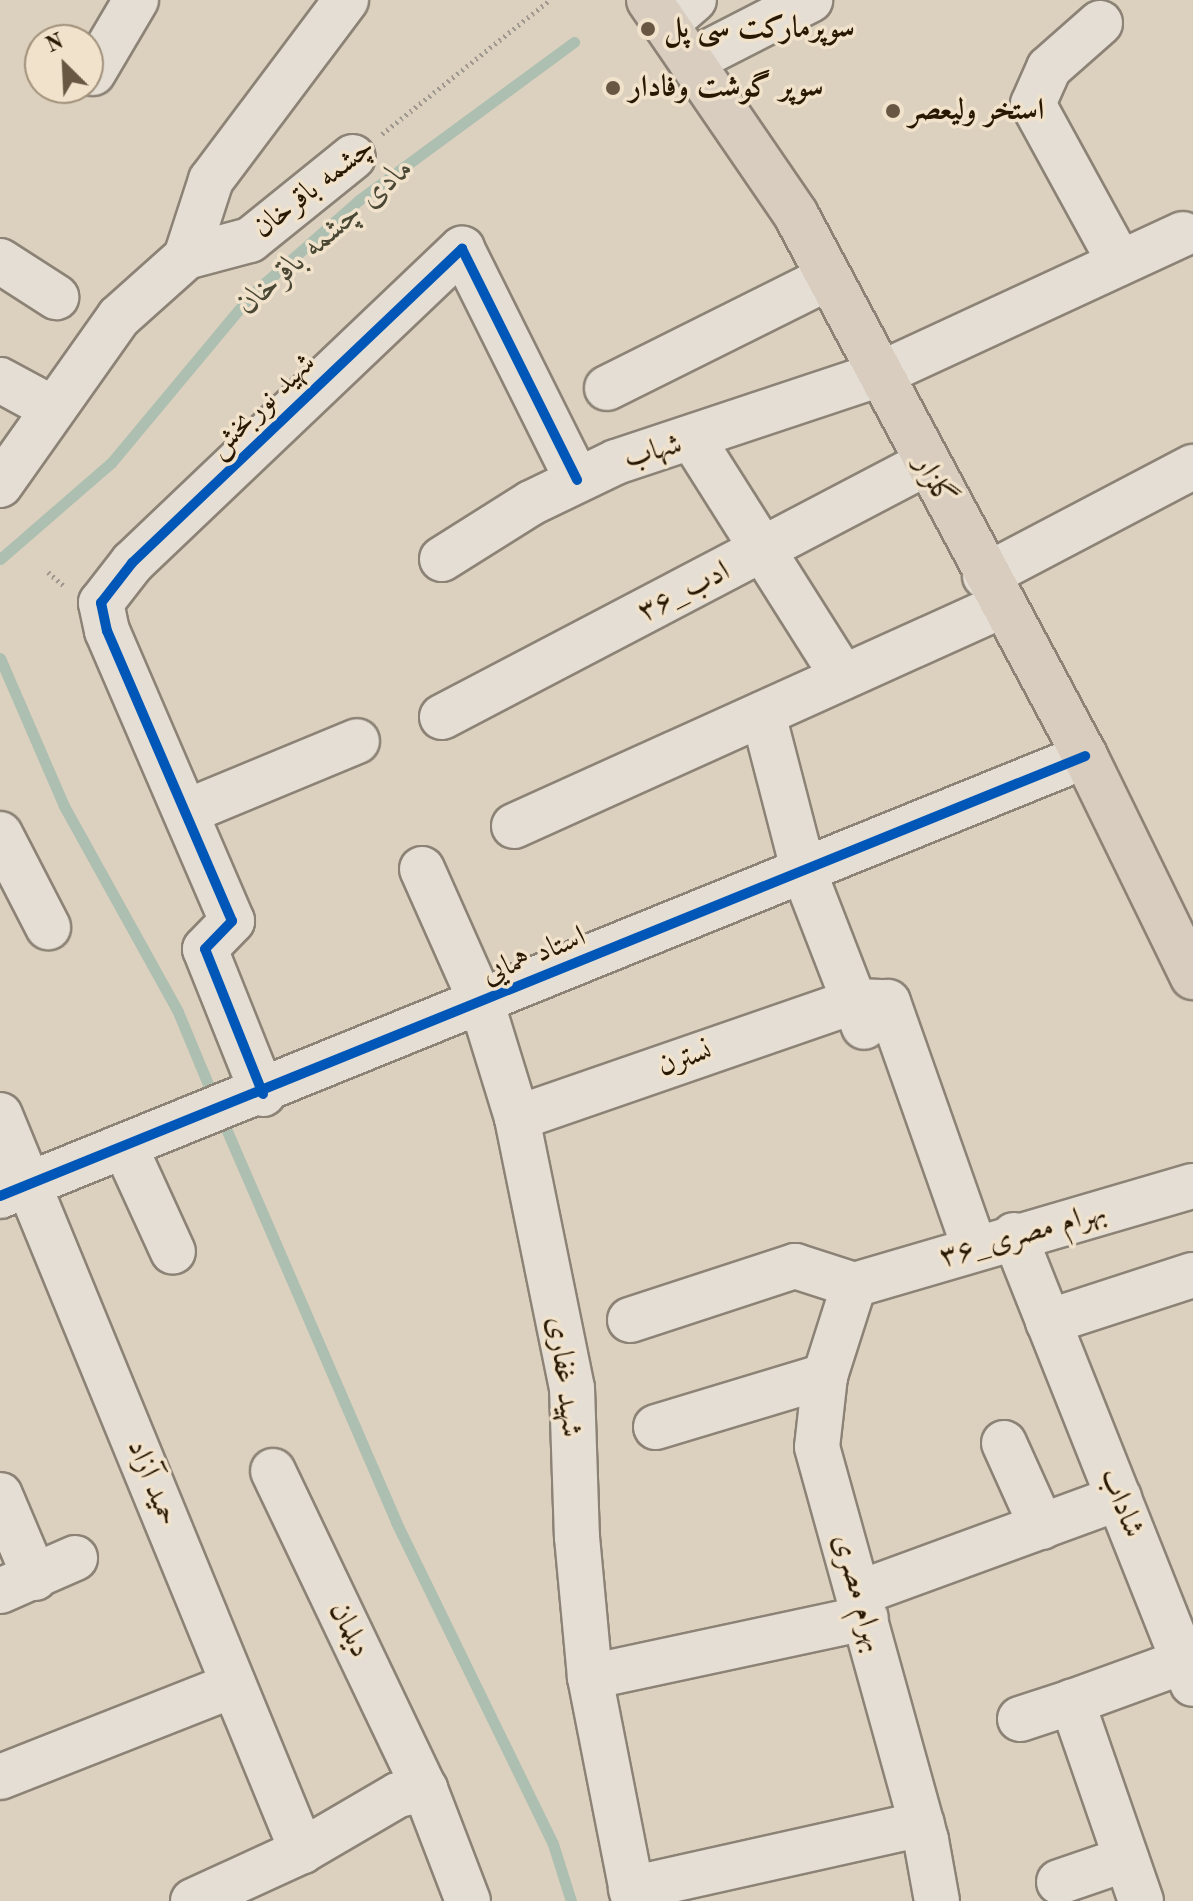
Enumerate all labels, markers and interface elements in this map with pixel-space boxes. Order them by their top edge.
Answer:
place label: سوپرمارکت سی پل [664,11,855,47]
marker: سوپرمارکت سی پل [639,20,657,38]
north arrow [24,24,104,104]
text: N [43,30,67,57]
place label: سوپر گوشت وفادار [629,70,824,106]
marker: سوپر گوشت وفادار [604,79,622,97]
place label: استخر ولیعصر [909,93,1044,129]
marker: استخر ولیعصر [884,102,902,120]
street label: چشمه باقرخان [246,129,382,247]
water label: مادی چشمه باقرخان [230,150,422,324]
street label: شهید نوربخش [201,346,323,466]
street label: شهاب [620,427,686,477]
street label: گلزار [906,450,962,512]
street label: ۳۶_ادب [632,554,736,630]
street label: استاد همایی [477,919,591,993]
street label: نسترن [653,1033,717,1085]
street label: ۳۶_بهرام مصری [935,1194,1111,1276]
street label: شهید غفاری [539,1315,589,1439]
street label: حمید آزاد [118,1434,186,1532]
street label: شاداب [1091,1463,1151,1543]
street label: بهرام مصری [824,1530,892,1656]
street label: دیلمان [320,1596,378,1664]

